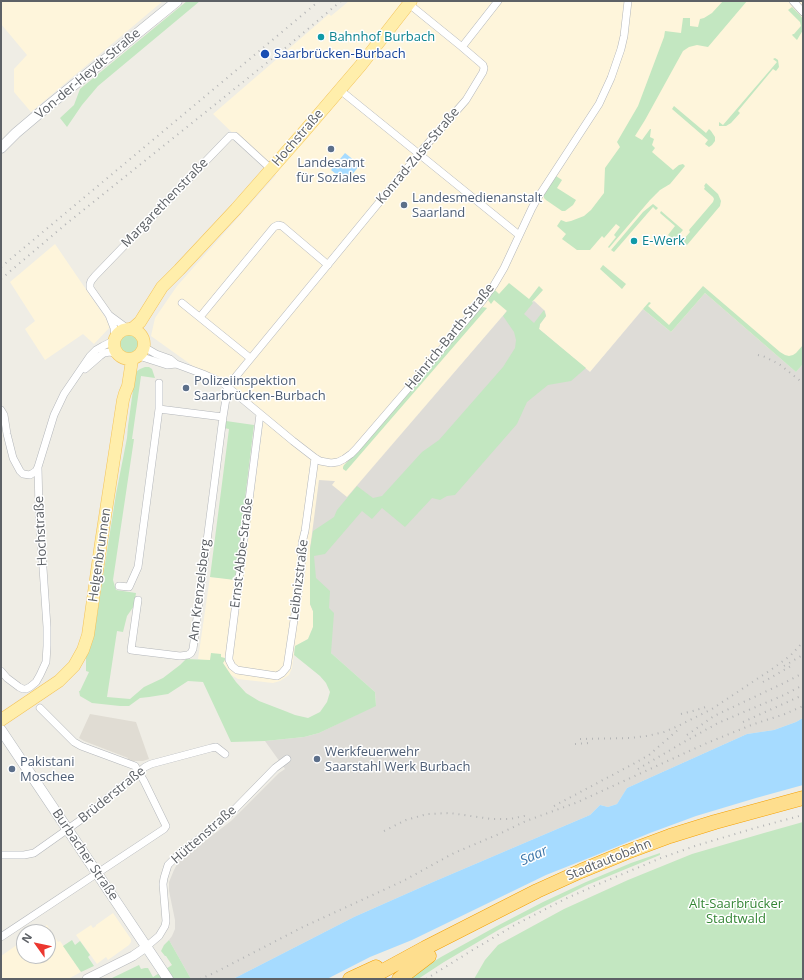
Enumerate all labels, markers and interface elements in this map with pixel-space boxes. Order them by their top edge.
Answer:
street label: Von-der-Heydt-Straße [32,25,144,123]
place label: Bahnhof Burbach [329,29,435,45]
marker: Bahnhof Burbach [316,32,326,42]
place label: Saarbrücken-Burbach [274,46,406,62]
marker: Saarbrücken-Burbach [259,48,271,60]
street label: Konrad-Zuse-Straße [373,105,463,207]
street label: Hochstraße [269,106,327,170]
marker: Landesamt für Soziales [326,144,336,154]
street label: Margarethenstraße [118,155,212,251]
place label: Landesamt für Soziales [296,155,366,186]
place label: Landesmedienanstalt Saarland [412,190,542,221]
marker: Landesmedienanstalt Saarland [399,200,409,210]
place label: E-Werk [642,233,685,249]
marker: E-Werk [629,236,639,246]
street label: Heinrich-Barth-Straße [402,281,498,393]
place label: Polizeiinspektion Saarbrücken-Burbach [194,373,326,404]
marker: Polizeiinspektion Saarbrücken-Burbach [181,383,191,393]
street label: Hochstraße [31,495,51,567]
street label: Ernst-Abbe-Straße [228,497,256,609]
street label: Helgenbrunnen [86,507,114,603]
street label: Am Krenzelsberg [186,538,214,642]
street label: Leibnizstraße [286,539,312,621]
place label: Werkfeuerwehr Saarstahl Werk Burbach [325,744,470,775]
place label: Pakistani Moschee [20,754,75,785]
marker: Werkfeuerwehr Saarstahl Werk Burbach [312,754,322,764]
street label: Brüderstraße [76,763,148,827]
marker: Pakistani Moschee [7,764,17,774]
street label: Hüttenstraße [168,803,240,867]
street label: Burbacher Straße [49,806,121,904]
street label: Stadtautobahn [564,836,654,884]
water label: Saar [518,843,550,869]
park label: Alt-Saarbrücker Stadtwald [689,896,783,927]
north arrow [16,924,56,964]
text: N [18,930,35,946]

